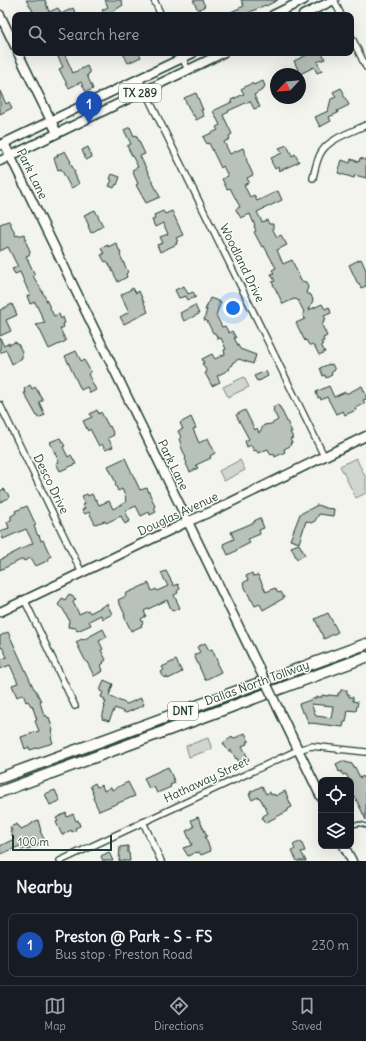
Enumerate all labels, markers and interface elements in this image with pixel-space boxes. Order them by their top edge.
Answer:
search box [12,12,354,56]
icon: search [26,23,48,45]
text: Search here [58,25,139,44]
north arrow [270,68,306,104]
road number: TX 289 [119,84,161,102]
pin: 1 [76,91,102,124]
street label: Park Lane [14,146,51,202]
street label: Woodland Drive [217,221,268,305]
your location [223,298,243,318]
street label: Park Lane [155,437,192,493]
street label: Desco Drive [31,452,72,516]
street label: Douglas Avenue [135,488,220,539]
street label: Dallas North Tollway [202,657,311,708]
road number: DNT [168,702,198,720]
street label: Hathaway Street [161,753,250,806]
map controls [318,777,354,849]
button: locate [318,777,354,813]
button: layers [318,813,354,849]
scale bar [12,833,112,852]
text: 100 m [18,835,49,849]
text: Nearby [16,876,72,898]
text: Preston @ Park - S - FS [55,927,212,946]
text: 1 [27,937,33,954]
text: 230 m [311,937,349,954]
text: Bus stop · Preston Road [55,946,193,963]
tab: Map [44,995,66,1033]
tab: Directions [154,995,204,1033]
tab: Saved [292,995,322,1033]

